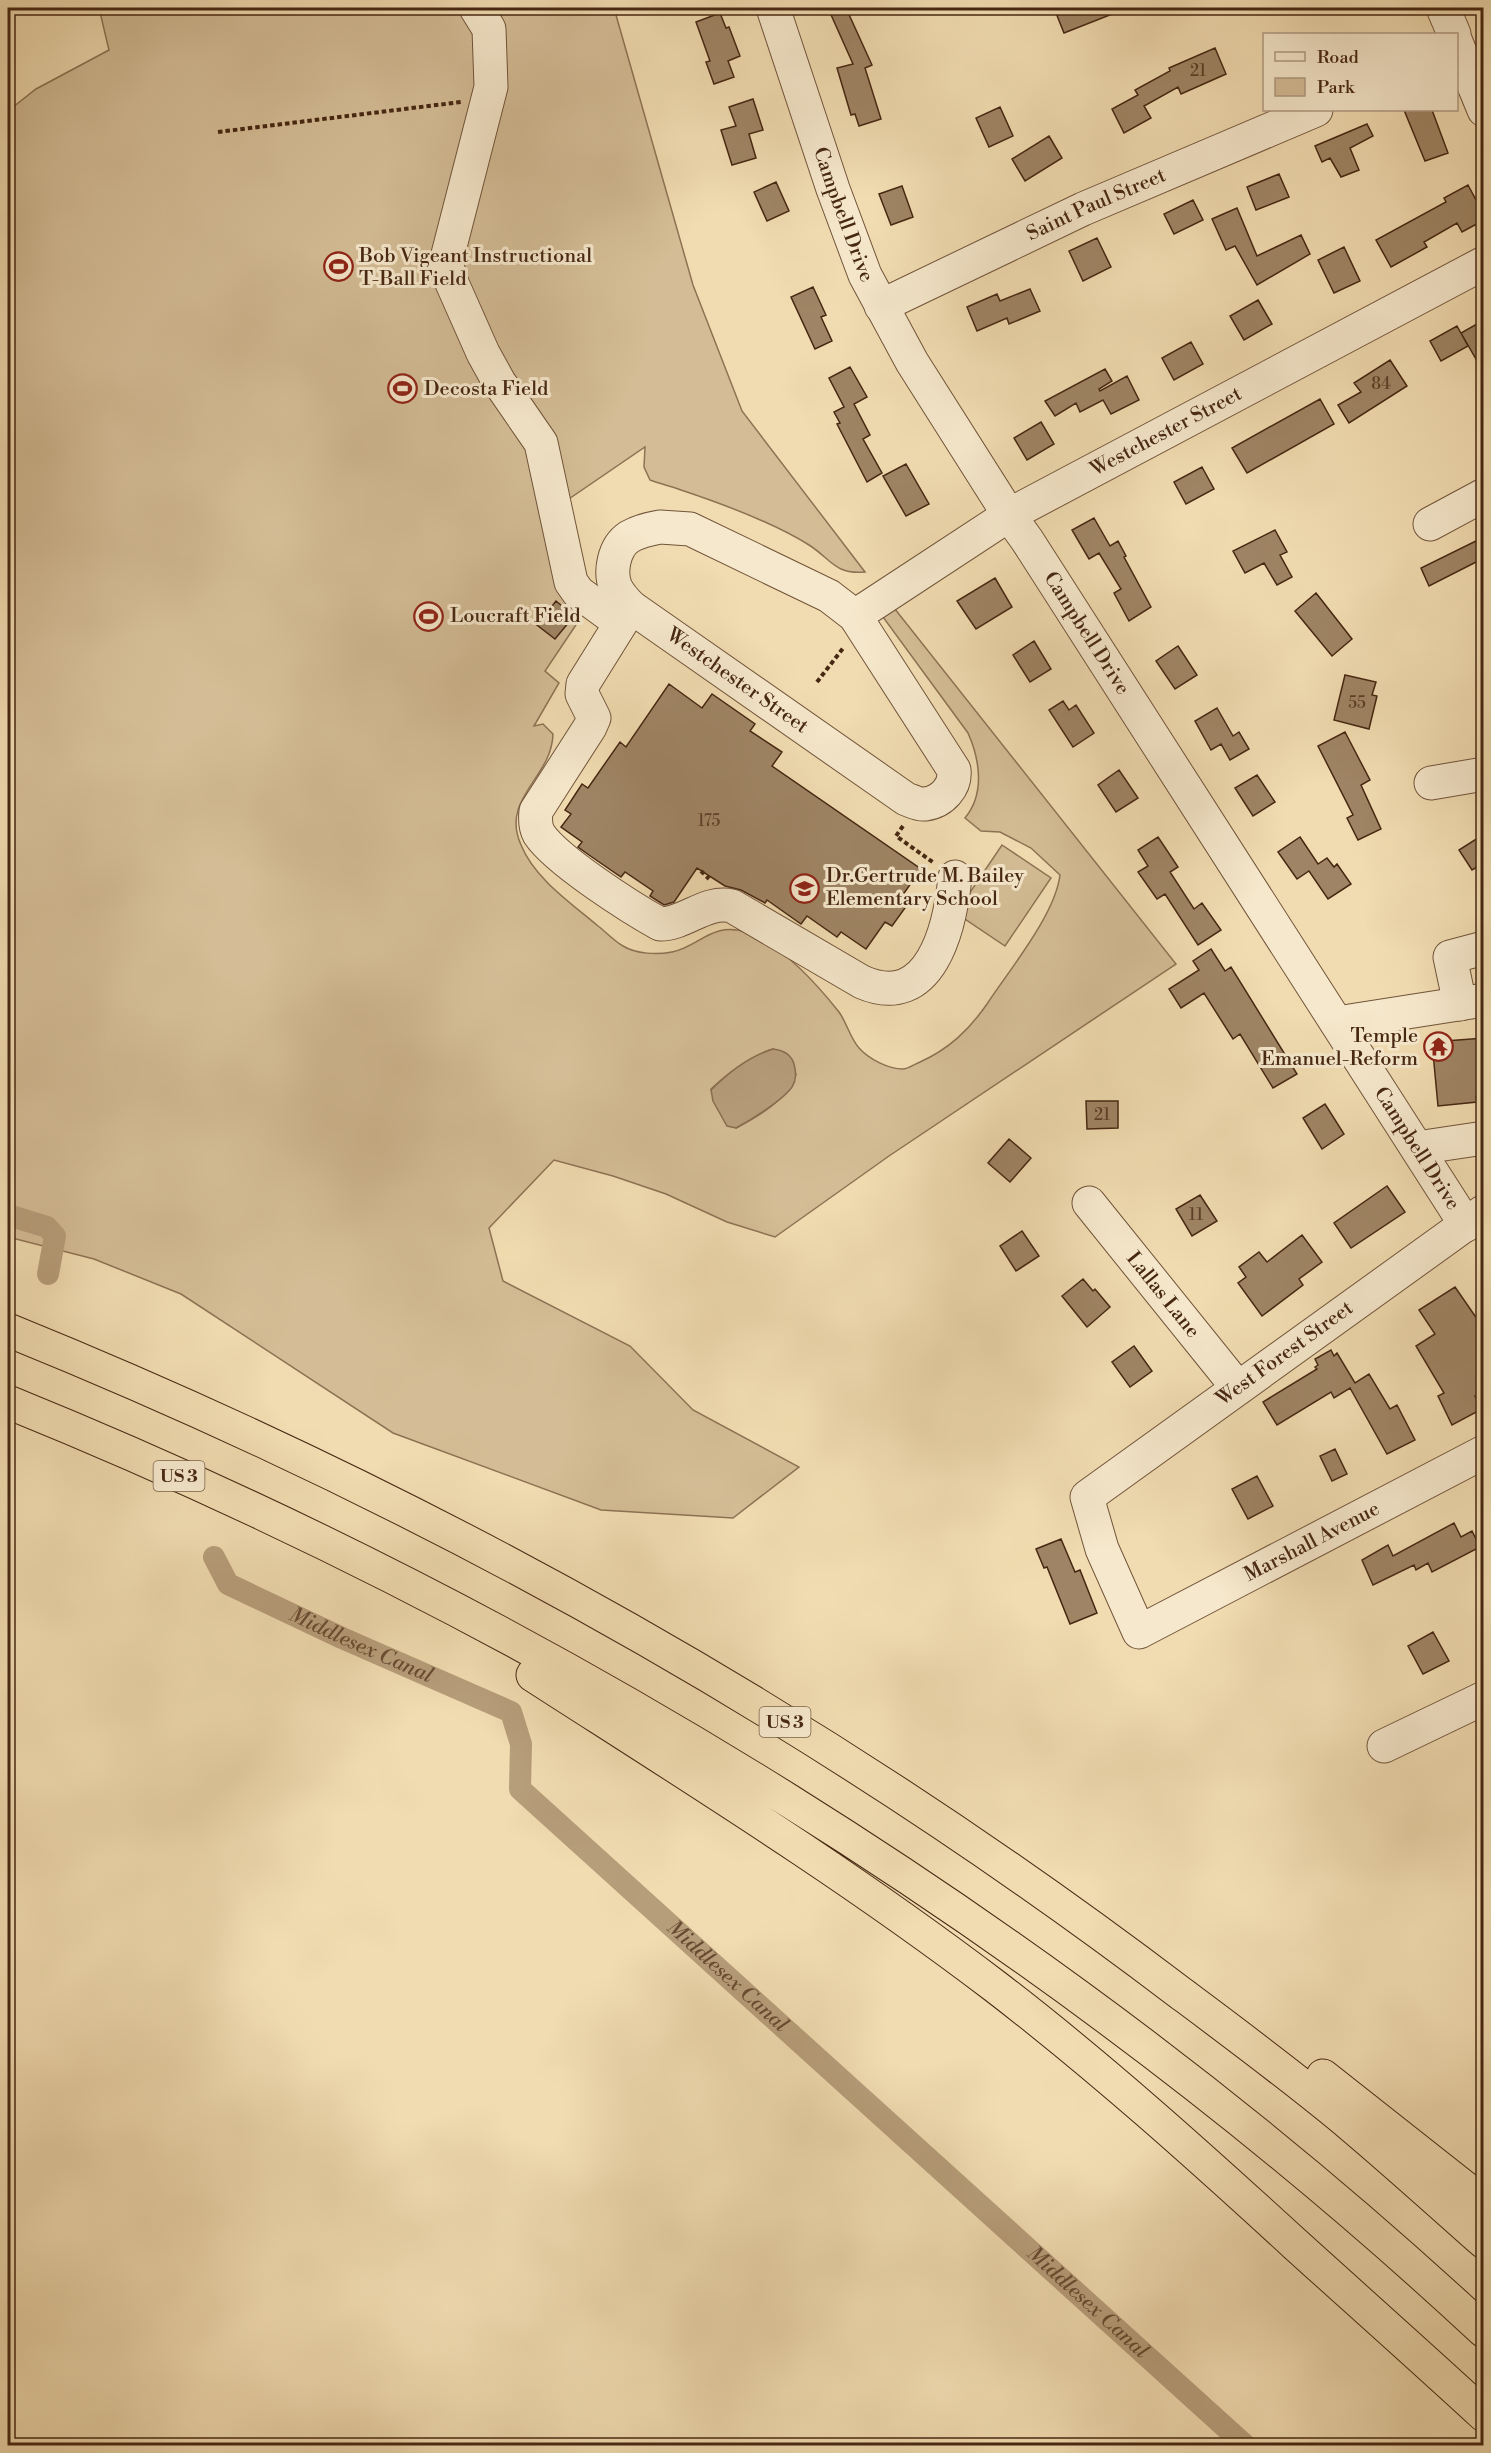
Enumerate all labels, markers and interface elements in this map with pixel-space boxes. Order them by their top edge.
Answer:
legend [1263,33,1458,111]
text: Road [1317,46,1360,69]
house number: 21 [1190,61,1206,81]
text: Park [1317,76,1356,99]
street label: Campbell Drive [807,144,879,286]
street label: Saint Paul Street [1023,163,1170,247]
place label: Bob Vigeant Instructional T-Ball Field [358,244,592,292]
sports icon: Bob Vigeant Instructional T-Ball Field [322,251,354,283]
sports icon: Decosta Field [387,373,419,405]
house number: 84 [1371,374,1391,394]
place label: Decosta Field [424,377,549,402]
street label: Westchester Street [1085,381,1246,482]
street label: Campbell Drive [1038,567,1135,699]
sports icon: Loucraft Field [413,600,445,632]
place label: Loucraft Field [450,604,581,629]
street label: Westchester Street [660,622,813,739]
house number: 55 [1348,693,1366,713]
house number: 175 [698,811,720,831]
place label: Dr.Gertrude M. Bailey Elementary School [826,864,1024,912]
school or university icon: Dr.Gertrude M. Bailey Elementary School [789,872,821,904]
place label: Temple Emanuel-Reform [1261,1024,1418,1072]
temple icon: Temple Emanuel-Reform [1423,1031,1455,1063]
street label: Campbell Drive [1368,1082,1466,1215]
house number: 21 [1094,1105,1110,1125]
house number: 11 [1189,1205,1203,1225]
street label: Lallas Lane [1121,1247,1205,1343]
street label: West Forest Street [1211,1296,1358,1413]
road number: US 3 [154,1461,204,1491]
street label: Marshall Avenue [1240,1496,1384,1587]
water label: Middlesex Canal [285,1602,437,1689]
road number: US 3 [760,1707,810,1737]
water label: Middlesex Canal [661,1915,793,2038]
water label: Middlesex Canal [1021,2241,1154,2364]

